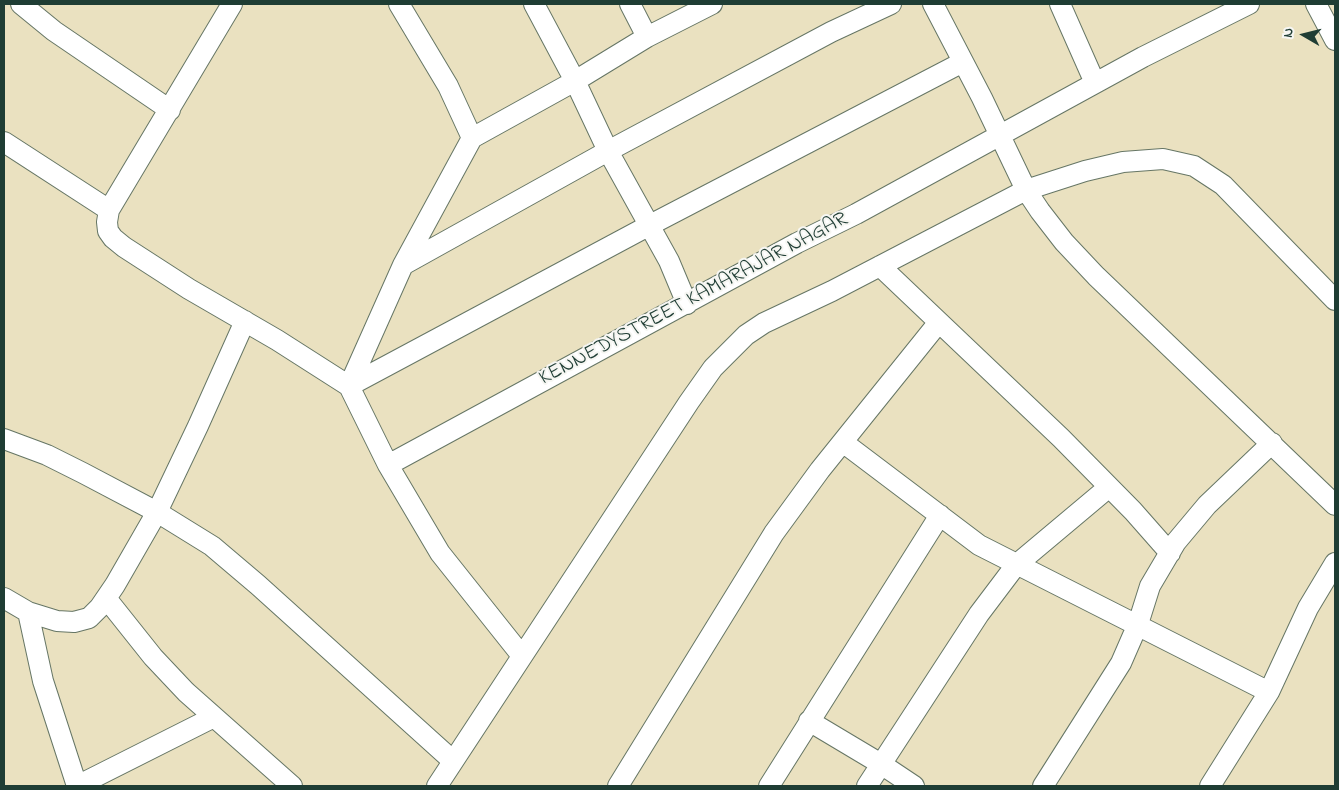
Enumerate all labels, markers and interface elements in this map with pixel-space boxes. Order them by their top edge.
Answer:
north arrow [1279,10,1329,60]
text: N [1278,27,1300,39]
street label: KENNEDYSTREET KAMARAJAR NAGAR [535,208,853,392]

